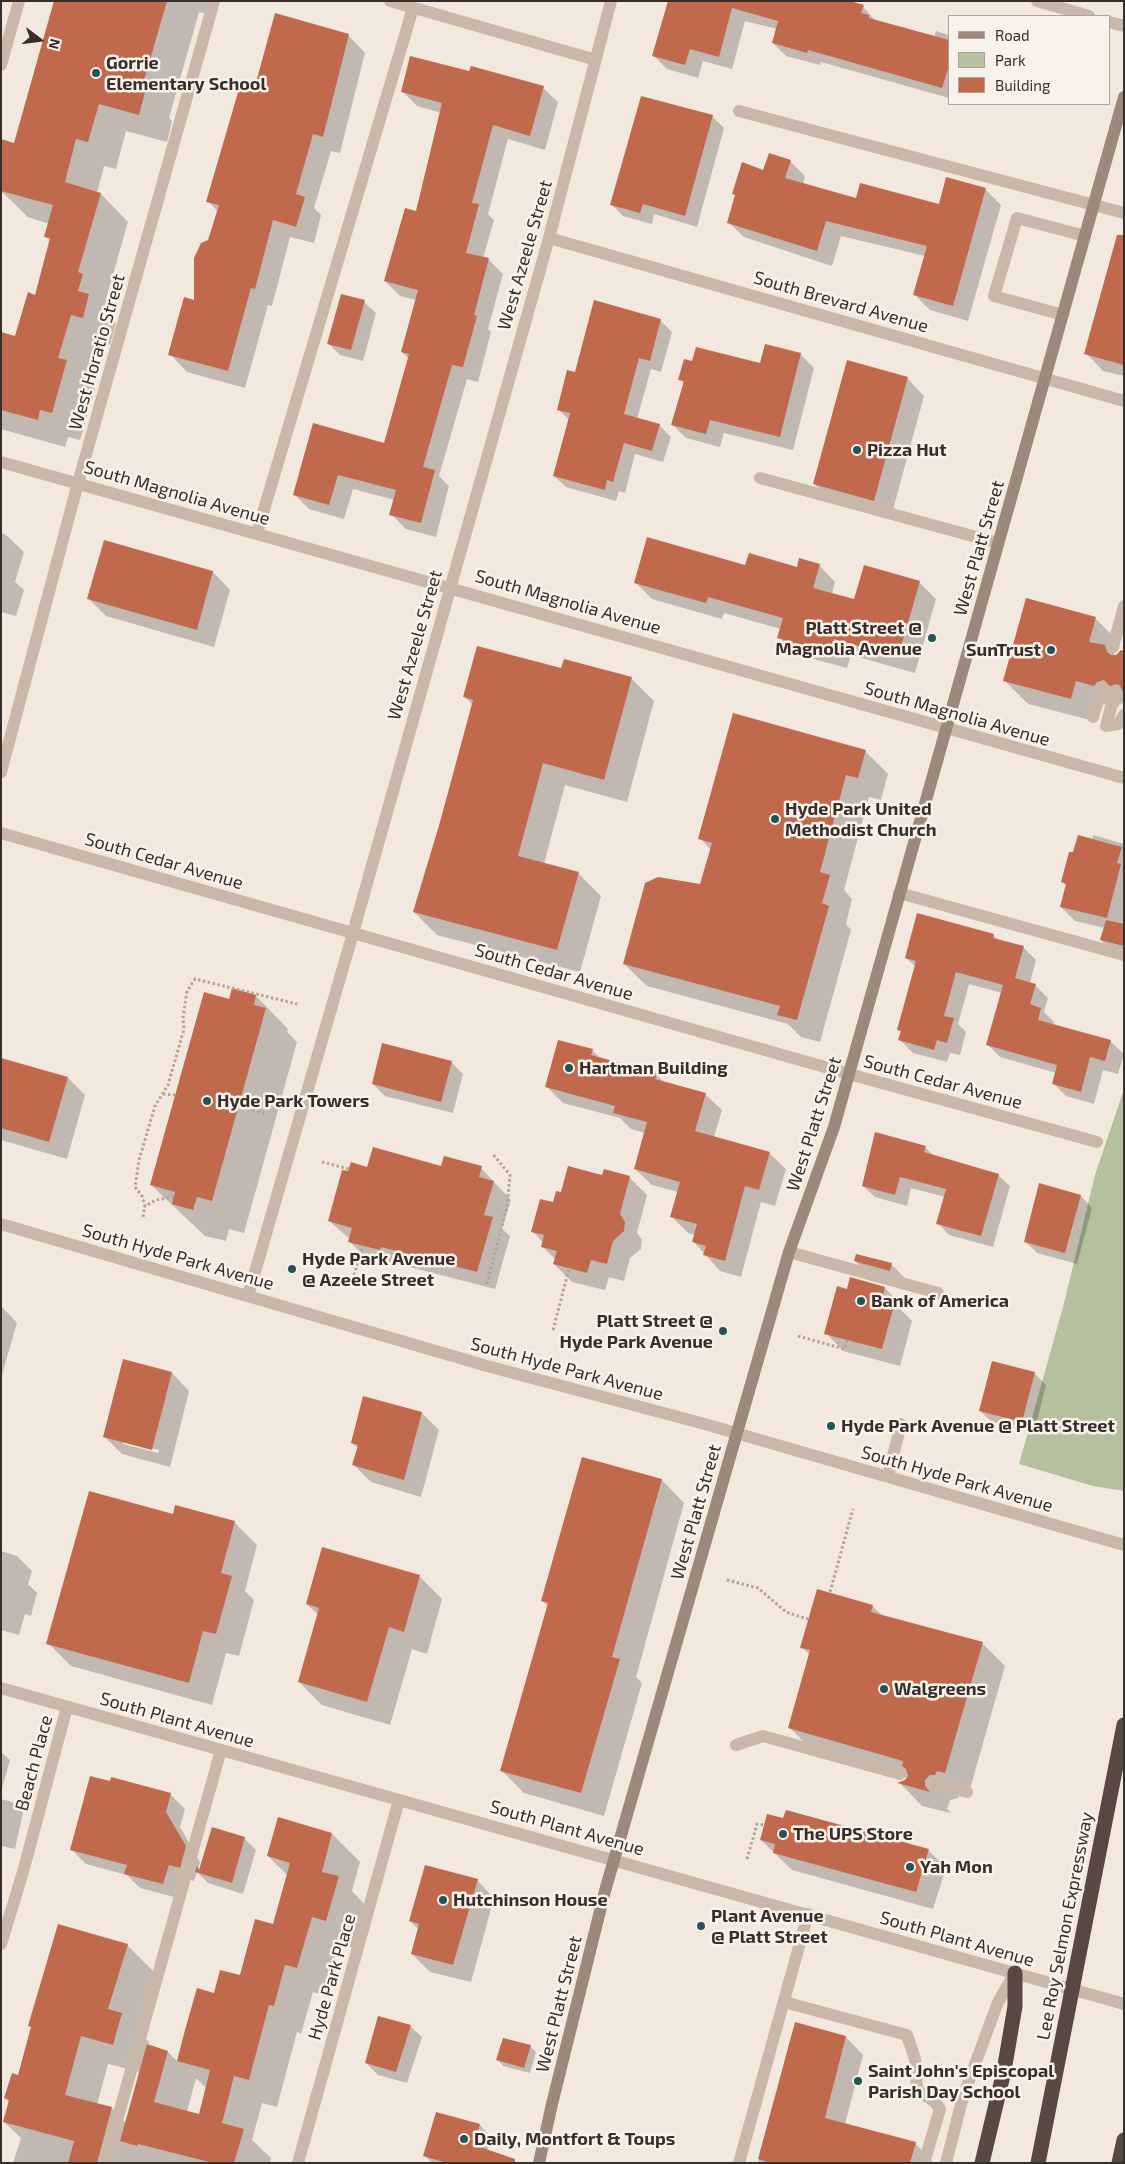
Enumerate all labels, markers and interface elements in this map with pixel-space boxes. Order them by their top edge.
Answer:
north arrow [15,15,65,65]
legend [948,15,1110,105]
text: Road [995,26,1030,44]
text: N [45,37,64,51]
text: Park [995,51,1026,69]
place label: Gorrie Elementary School [106,52,266,94]
marker: Gorrie Elementary School [90,67,102,79]
text: Building [995,76,1050,94]
street label: West Azeele Street [493,177,557,333]
street label: South Brevard Avenue [751,267,931,337]
street label: West Horatio Street [64,271,130,433]
place label: Pizza Hut [867,439,947,461]
marker: Pizza Hut [851,444,863,456]
street label: South Magnolia Avenue [82,456,272,530]
street label: West Platt Street [949,478,1009,618]
street label: South Magnolia Avenue [473,565,663,639]
street label: West Azeele Street [383,567,447,723]
place label: Platt Street @ Magnolia Avenue [775,617,922,660]
marker: Platt Street @ Magnolia Avenue [926,632,938,644]
place label: SunTrust [966,639,1041,661]
marker: SunTrust [1045,644,1057,656]
street label: South Magnolia Avenue [862,677,1052,751]
place label: Hyde Park United Methodist Church [785,798,937,841]
marker: Hyde Park United Methodist Church [769,813,781,825]
street label: South Cedar Avenue [82,828,246,894]
street label: South Cedar Avenue [472,939,636,1005]
street label: South Cedar Avenue [861,1050,1025,1114]
street label: West Platt Street [782,1054,846,1194]
place label: Hartman Building [579,1057,728,1079]
marker: Hartman Building [563,1062,575,1074]
place label: Hyde Park Towers [217,1090,369,1112]
marker: Hyde Park Towers [201,1095,213,1107]
street label: South Hyde Park Avenue [80,1219,276,1295]
place label: Hyde Park Avenue @ Azeele Street [302,1248,455,1290]
marker: Hyde Park Avenue @ Azeele Street [286,1263,298,1275]
place label: Bank of America [871,1290,1009,1312]
marker: Bank of America [855,1295,867,1307]
place label: Platt Street @ Hyde Park Avenue [560,1310,713,1352]
marker: Platt Street @ Hyde Park Avenue [717,1325,729,1337]
street label: South Hyde Park Avenue [468,1333,666,1405]
place label: Hyde Park Avenue @ Platt Street [841,1415,1115,1437]
marker: Hyde Park Avenue @ Platt Street [825,1420,837,1432]
street label: South Hyde Park Avenue [859,1441,1055,1517]
street label: West Platt Street [666,1442,726,1582]
place label: Walgreens [894,1678,986,1700]
marker: Walgreens [878,1683,890,1695]
street label: South Plant Avenue [97,1688,257,1752]
street label: Beach Place [11,1713,57,1813]
street label: South Plant Avenue [487,1796,647,1860]
street label: Lee Roy Selmon Expressway [1032,1810,1098,2042]
place label: The UPS Store [793,1823,913,1845]
marker: The UPS Store [777,1828,789,1840]
place label: Yah Mon [920,1856,993,1878]
marker: Yah Mon [904,1861,916,1873]
place label: Hutchinson House [453,1889,608,1911]
marker: Hutchinson House [437,1894,449,1906]
place label: Plant Avenue @ Platt Street [711,1905,828,1948]
street label: South Plant Avenue [877,1907,1037,1971]
street label: Hyde Park Place [304,1911,360,2043]
marker: Plant Avenue @ Platt Street [695,1920,707,1932]
street label: West Platt Street [532,1933,586,2075]
place label: Saint John's Episcopal Parish Day School [868,2060,1054,2102]
marker: Saint John's Episcopal Parish Day School [852,2075,864,2087]
place label: Daily, Montfort & Toups [474,2128,675,2150]
marker: Daily, Montfort & Toups [458,2133,470,2145]

